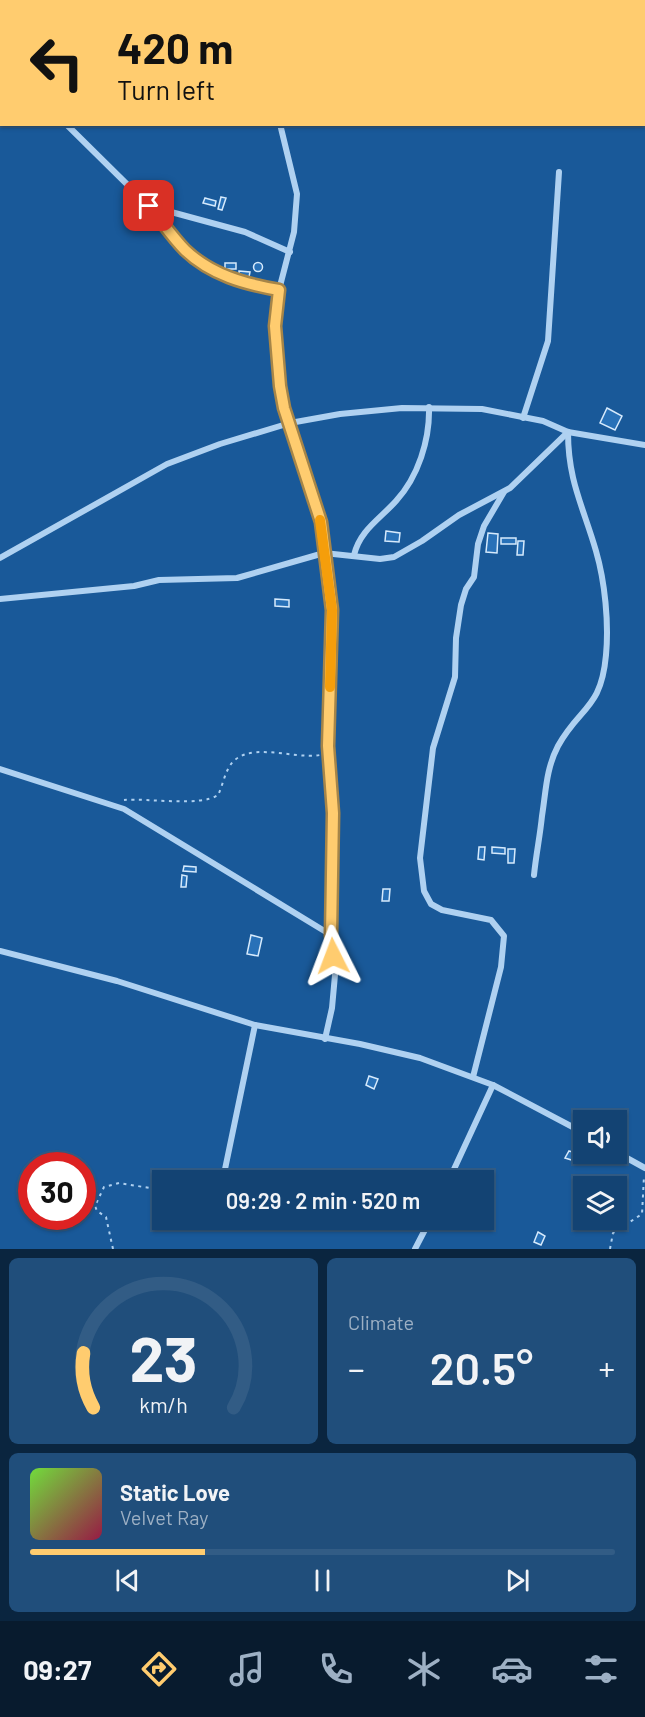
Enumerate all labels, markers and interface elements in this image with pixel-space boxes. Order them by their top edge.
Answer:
text: 420 m [117,22,233,72]
icon: left [18,24,96,102]
text: Turn left [117,73,215,105]
pin [123,180,174,231]
icon: arrive [132,189,165,222]
position arrow [301,924,365,988]
map controls [573,1110,627,1230]
button: sound [573,1110,627,1164]
speed limit sign: 30 [18,1152,96,1230]
button: layers [573,1176,627,1230]
text: 09:29 · 2 min · 520 m [226,1187,420,1213]
text: Climate [348,1310,414,1334]
text: 23 [130,1320,197,1394]
text: 20.5° [430,1340,533,1394]
text: − [348,1348,365,1388]
text: + [598,1348,615,1388]
text: km/h [139,1392,188,1417]
text: Static Love [120,1479,230,1505]
text: Velvet Ray [120,1505,209,1529]
icon: previous [111,1564,144,1597]
icon: pause [306,1564,339,1597]
icon: next [501,1564,534,1597]
icon: directions [138,1648,180,1690]
icon: music [226,1648,268,1690]
icon: phone [315,1648,357,1690]
icon: climate [403,1648,445,1690]
icon: car [491,1648,533,1690]
icon: filters [580,1648,622,1690]
text: 09:27 [23,1653,91,1685]

